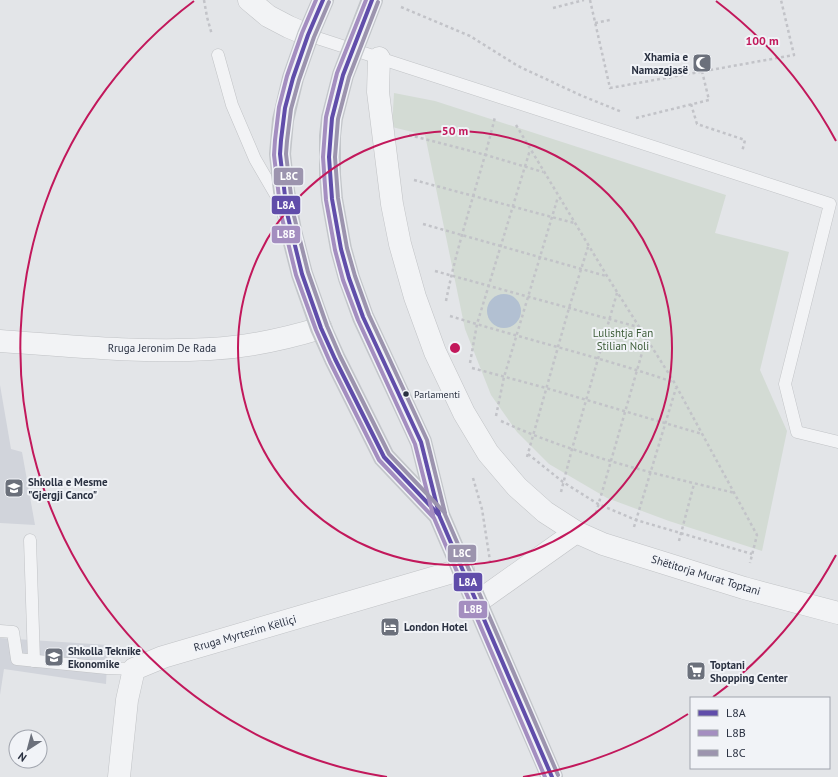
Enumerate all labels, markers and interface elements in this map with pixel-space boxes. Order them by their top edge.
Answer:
text: 100 m [745,33,779,48]
place label: Xhamia e Namazgjasë [632,50,688,77]
mosque icon: Xhamia e Namazgjasë [691,52,713,74]
text: 50 m [442,123,468,138]
line badge: L8C [273,167,304,186]
text: L8C [280,169,298,183]
line badge: L8A [271,195,301,215]
text: L8A [277,198,296,212]
line badge: L8B [271,225,301,244]
text: L8B [277,227,296,241]
park label: Lulishtja Fan Stilian Noli [593,326,653,353]
street label: Rruga Jeronim De Rada [108,341,216,355]
centre of rings [448,341,462,355]
place label: Parlamenti [414,388,460,401]
marker: Parlamenti [401,389,411,399]
place label: Shkolla e Mesme "Gjergji Canco" [28,475,108,502]
school or university icon: Shkolla e Mesme "Gjergji Canco" [3,477,25,499]
line badge: L8C [447,544,477,563]
text: L8C [453,546,471,560]
street label: Shëtitorja Murat Toptani [650,552,762,598]
line badge: L8A [453,572,483,592]
text: L8A [459,575,478,589]
line badge: L8B [458,600,488,619]
text: L8B [464,602,483,616]
street label: Rruga Myrtezim Këlliçi [192,612,298,654]
hotel icon: London Hotel [379,616,401,638]
place label: London Hotel [404,620,468,634]
place label: Shkolla Teknike Ekonomike [68,644,141,671]
school or university icon: Shkolla Teknike Ekonomike [43,646,65,668]
place label: Toptani Shopping Center [710,658,788,685]
supermarket icon: Toptani Shopping Center [685,660,707,682]
legend [690,697,830,769]
text: L8A [726,705,746,720]
text: L8B [726,725,746,740]
north arrow [8,729,48,769]
text: L8C [726,745,746,760]
text: N [15,749,29,765]

